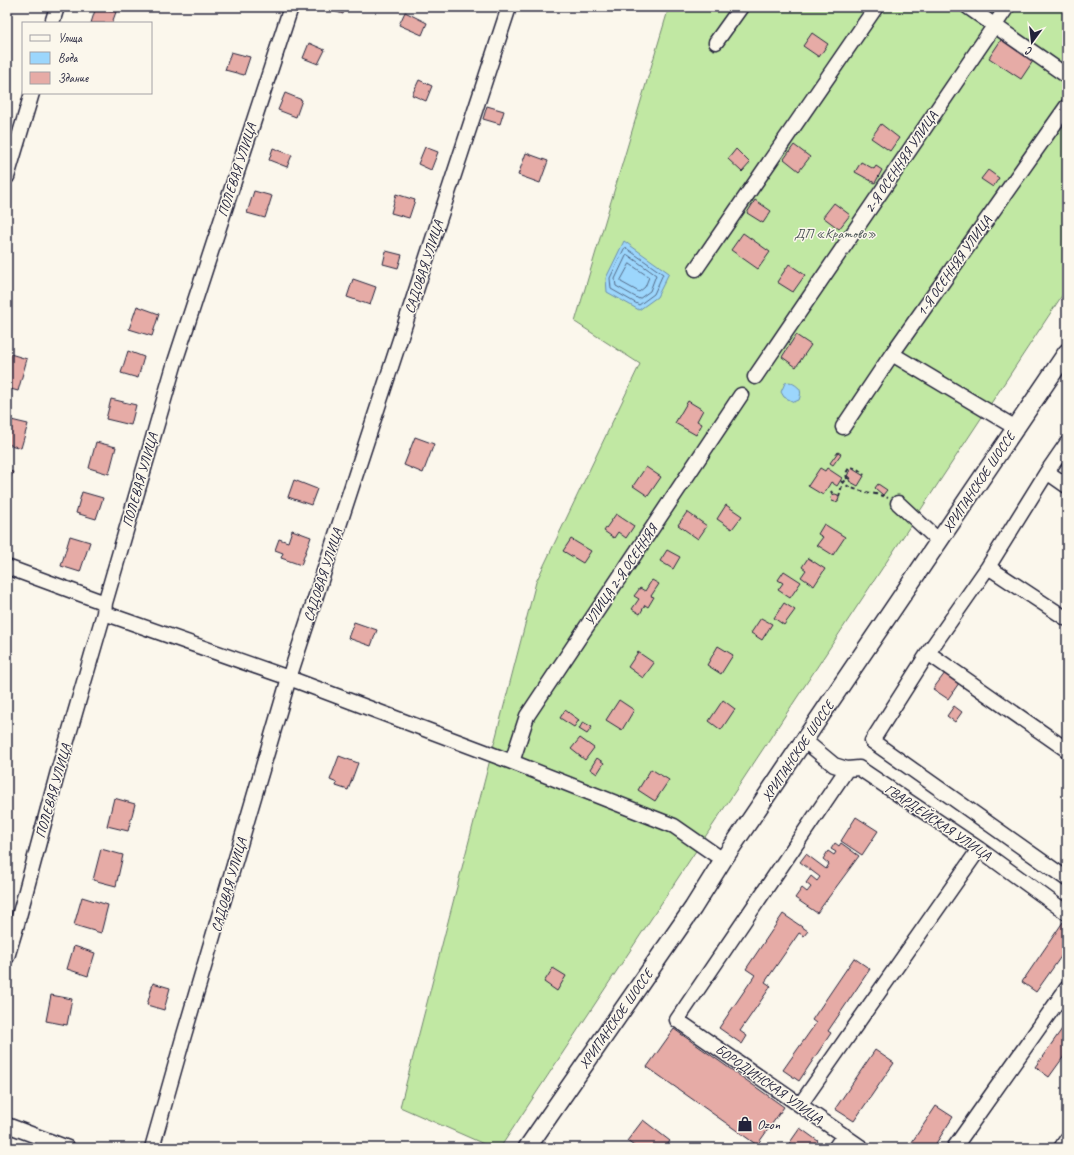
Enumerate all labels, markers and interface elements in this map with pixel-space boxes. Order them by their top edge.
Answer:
legend [22,22,152,94]
north arrow [1012,22,1052,62]
text: Улица [58,30,83,46]
text: С [1023,44,1034,59]
text: Вода [58,50,79,66]
text: Здание [58,70,89,86]
street label: 2-Я ОСЕННЯЯ УЛИЦА [861,107,942,216]
street label: ПОЛЕВАЯ УЛИЦА [214,120,260,219]
street label: 1-Я ОСЕННЯЯ УЛИЦА [913,212,996,319]
street label: САДОВАЯ УЛИЦА [401,218,447,316]
park label: ДП «Кратово» [794,225,876,242]
street label: ХРИПАНСКОЕ ШОССЕ [939,427,1020,535]
street label: ПОЛЕВАЯ УЛИЦА [118,430,162,529]
street label: УЛИЦА 2-Я ОСЕННЯЯ [581,520,662,629]
street label: САДОВАЯ УЛИЦА [300,526,346,624]
street label: ХРИПАНСКОЕ ШОССЕ [758,696,839,804]
street label: ПОЛЕВАЯ УЛИЦА [31,741,75,840]
street label: ГВАРДЕЙСКАЯ УЛИЦА [882,780,995,864]
street label: САДОВАЯ УЛИЦА [208,835,251,934]
street label: ХРИПАНСКОЕ ШОССЕ [575,964,658,1072]
street label: БОРОДИНСКАЯ УЛИЦА [712,1041,827,1128]
shop icon: Ozon [736,1115,754,1133]
place label: Ozon [757,1116,781,1133]

